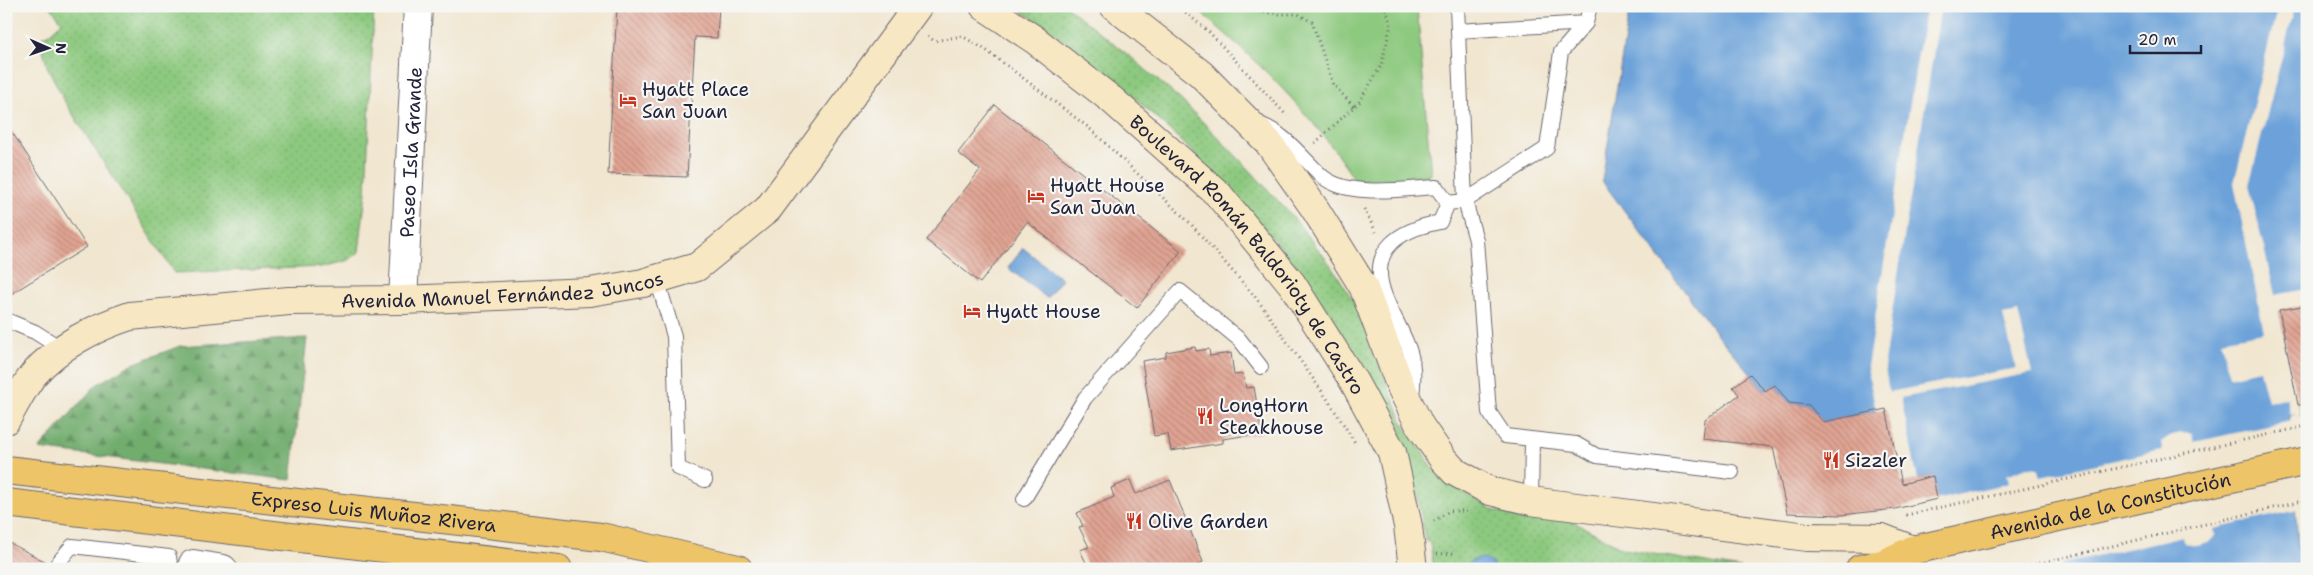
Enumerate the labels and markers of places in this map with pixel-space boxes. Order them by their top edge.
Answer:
place label: Hyatt Place San Juan [642,77,749,124]
hotel icon: Hyatt Place San Juan [618,90,638,110]
place label: Hyatt House San Juan [1050,173,1165,220]
hotel icon: Hyatt House San Juan [1026,186,1046,206]
place label: Hyatt House [986,299,1101,324]
hotel icon: Hyatt House [962,301,982,321]
place label: LongHorn Steakhouse [1219,393,1324,440]
restaurant icon: LongHorn Steakhouse [1195,406,1215,426]
place label: Sizzler [1845,448,1907,473]
restaurant icon: Sizzler [1821,450,1841,470]
place label: Olive Garden [1148,509,1268,534]
restaurant icon: Olive Garden [1124,511,1144,531]

